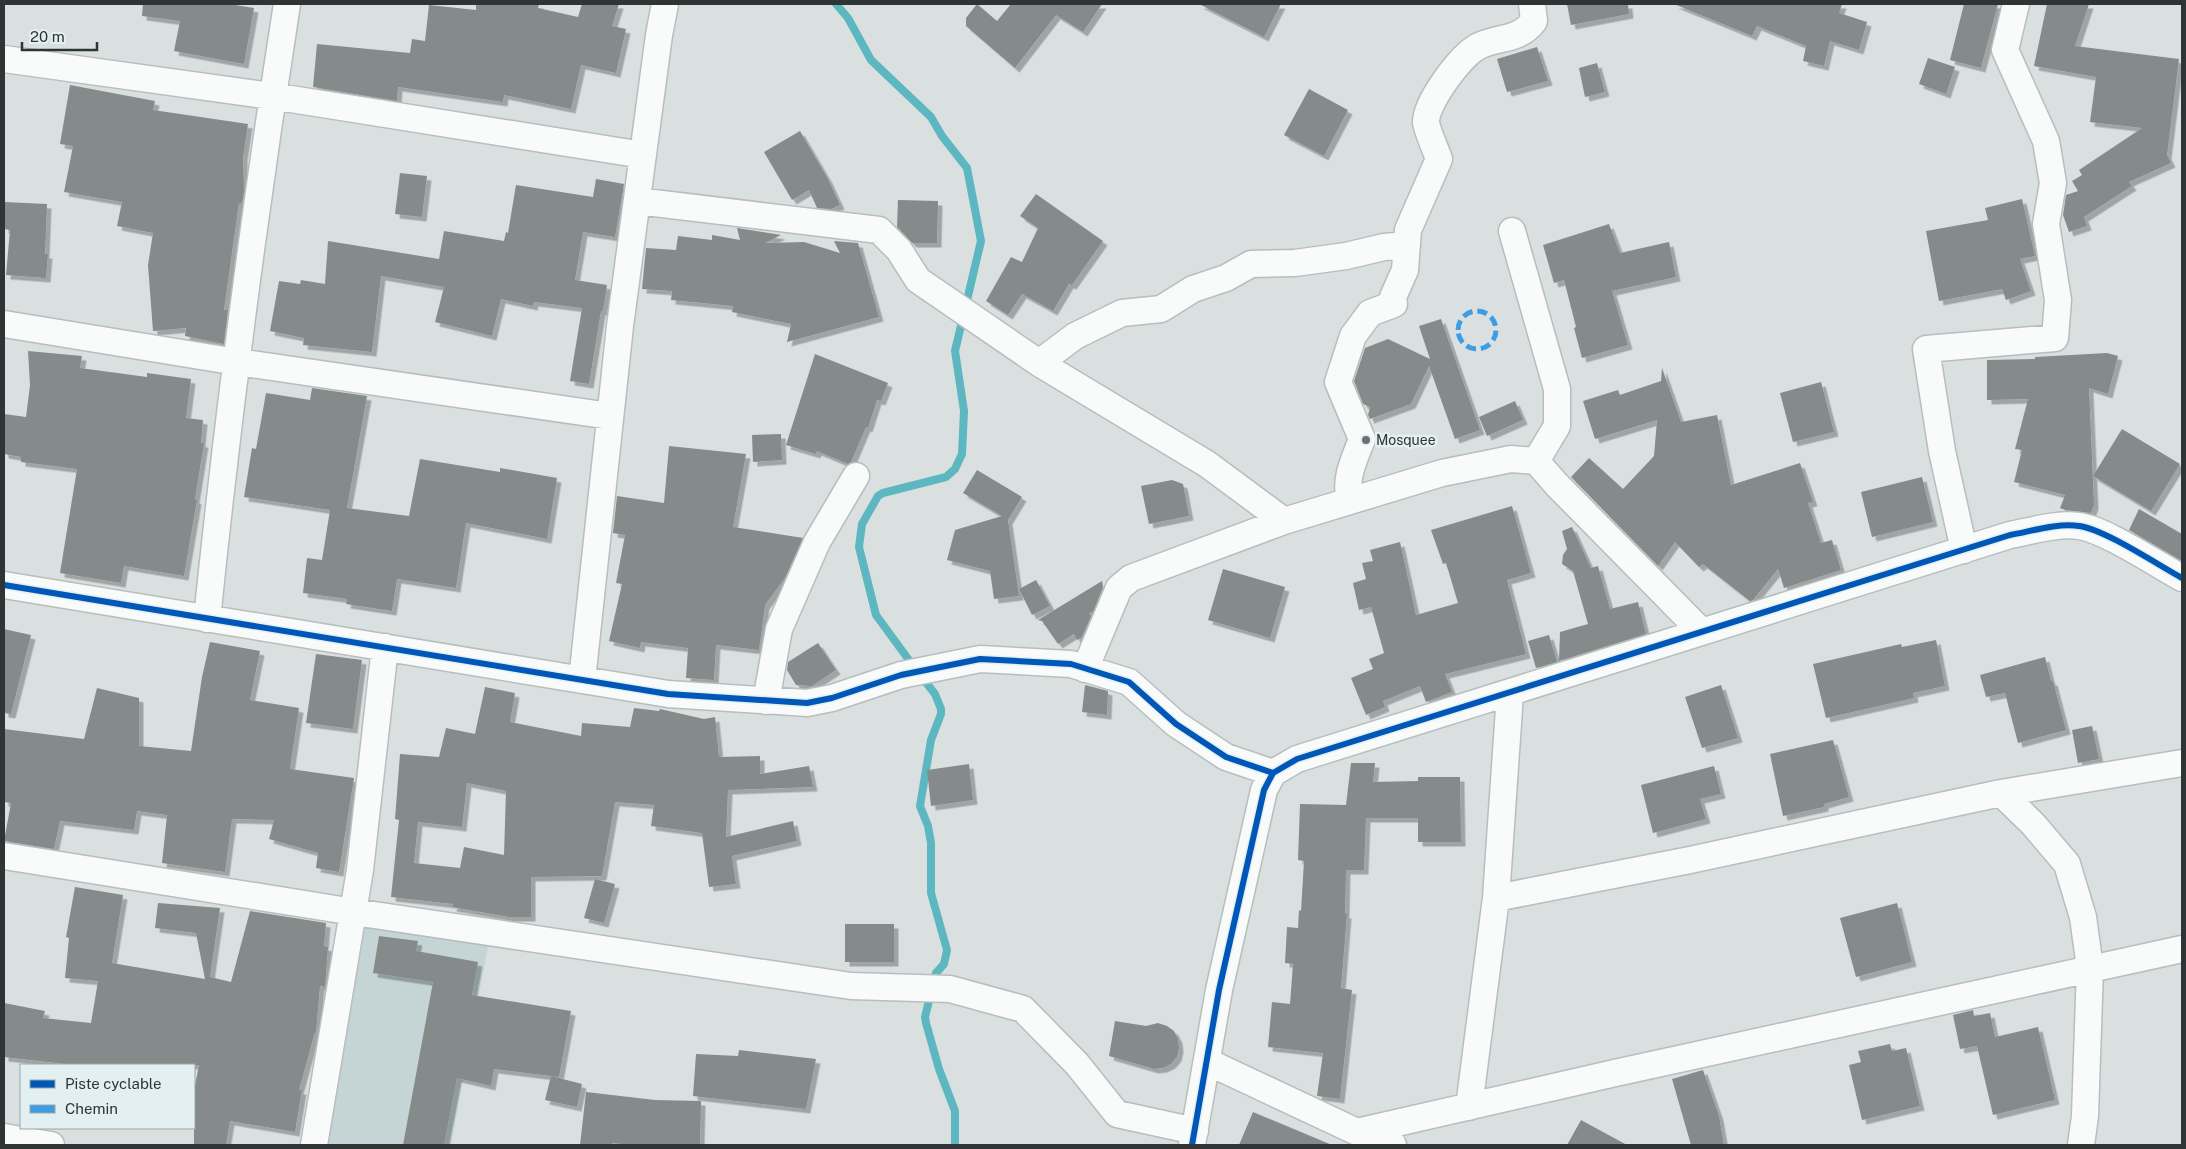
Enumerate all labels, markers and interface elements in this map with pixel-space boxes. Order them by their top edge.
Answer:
scale bar [22,20,98,52]
text: 20 m [30,28,65,45]
place label: Mosquee [1376,432,1436,448]
marker: Mosquee [1360,434,1372,446]
legend [20,1064,195,1129]
text: Piste cyclable [65,1075,162,1092]
text: Chemin [65,1100,118,1117]

